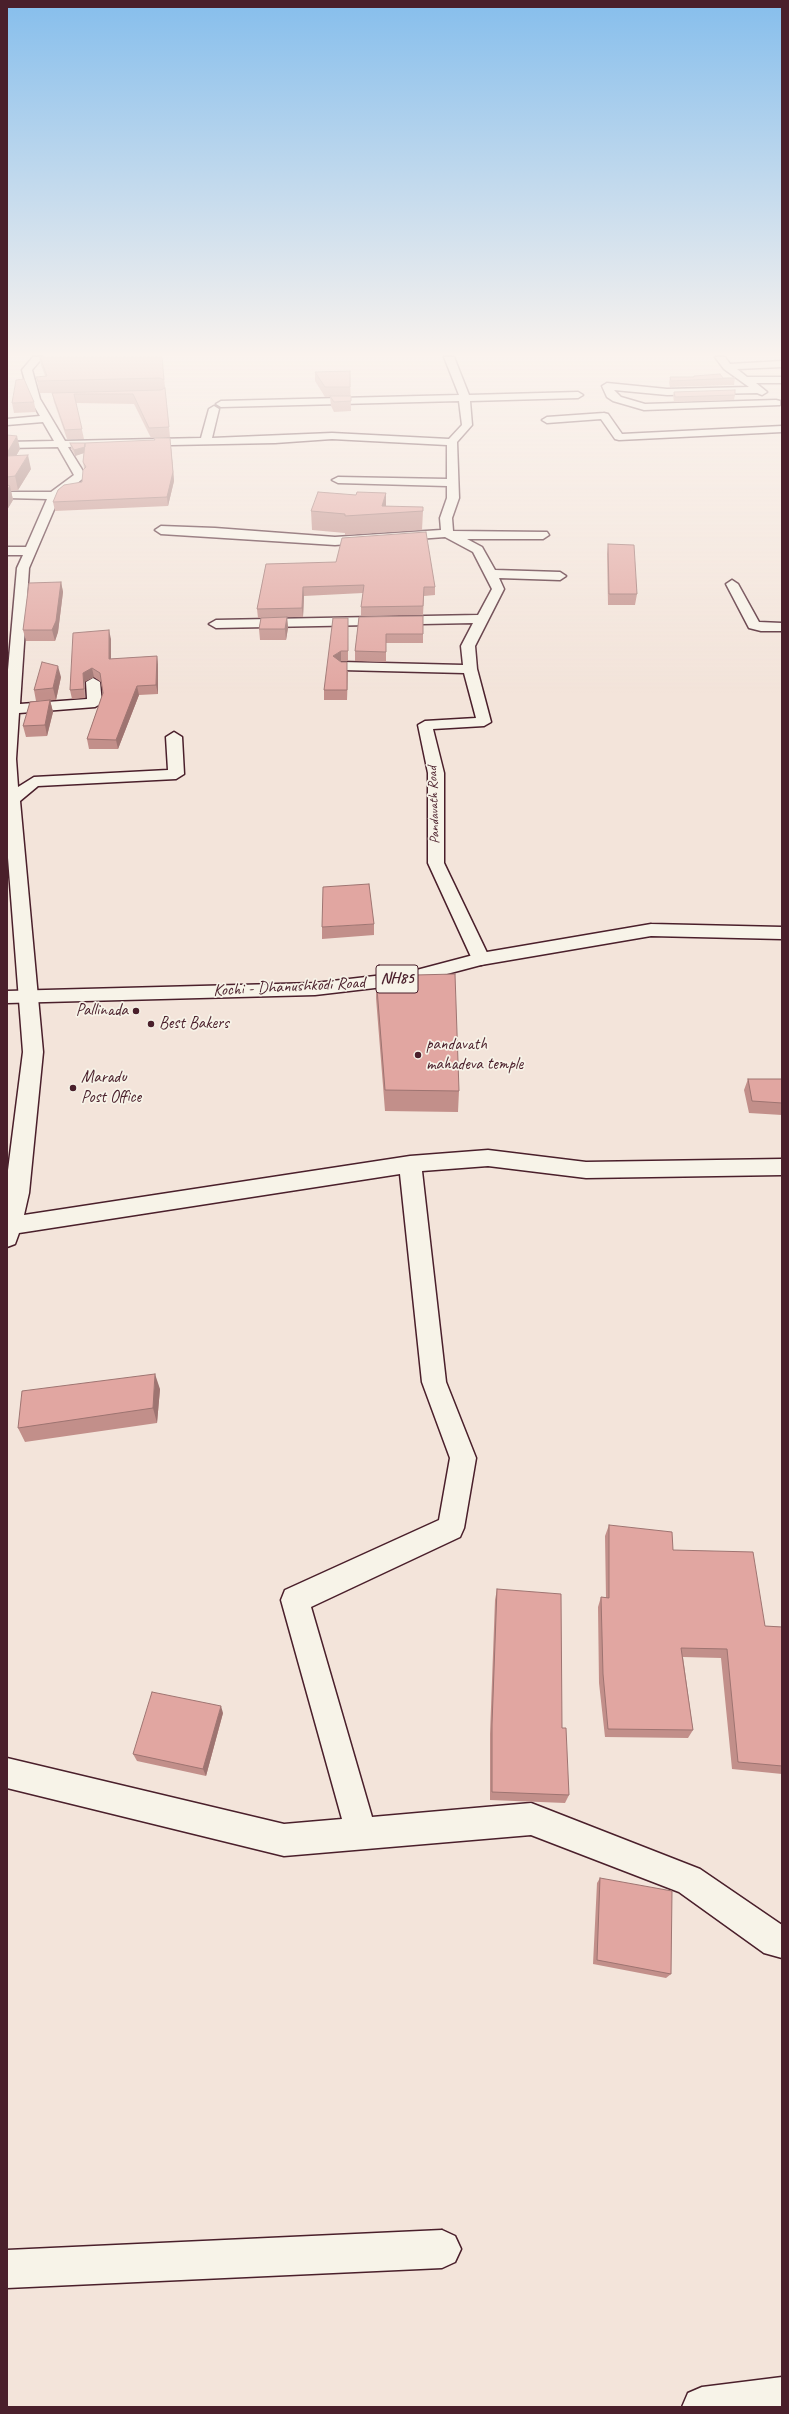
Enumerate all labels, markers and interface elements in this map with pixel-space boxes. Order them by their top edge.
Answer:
street label: Pandavath Road [424,766,444,844]
road number: NH85 [376,965,418,993]
street label: Kochi - Dhanushkodi Road [213,973,365,1001]
place label: Pallinada [76,1001,128,1021]
marker: Pallinada [131,1006,141,1016]
place label: Best Bakers [159,1014,229,1034]
marker: Best Bakers [146,1019,156,1029]
place label: pandavath mahadeva temple [426,1035,523,1075]
marker: pandavath mahadeva temple [413,1050,423,1060]
place label: Maradu Post Office [81,1068,141,1108]
marker: Maradu Post Office [68,1083,78,1093]

